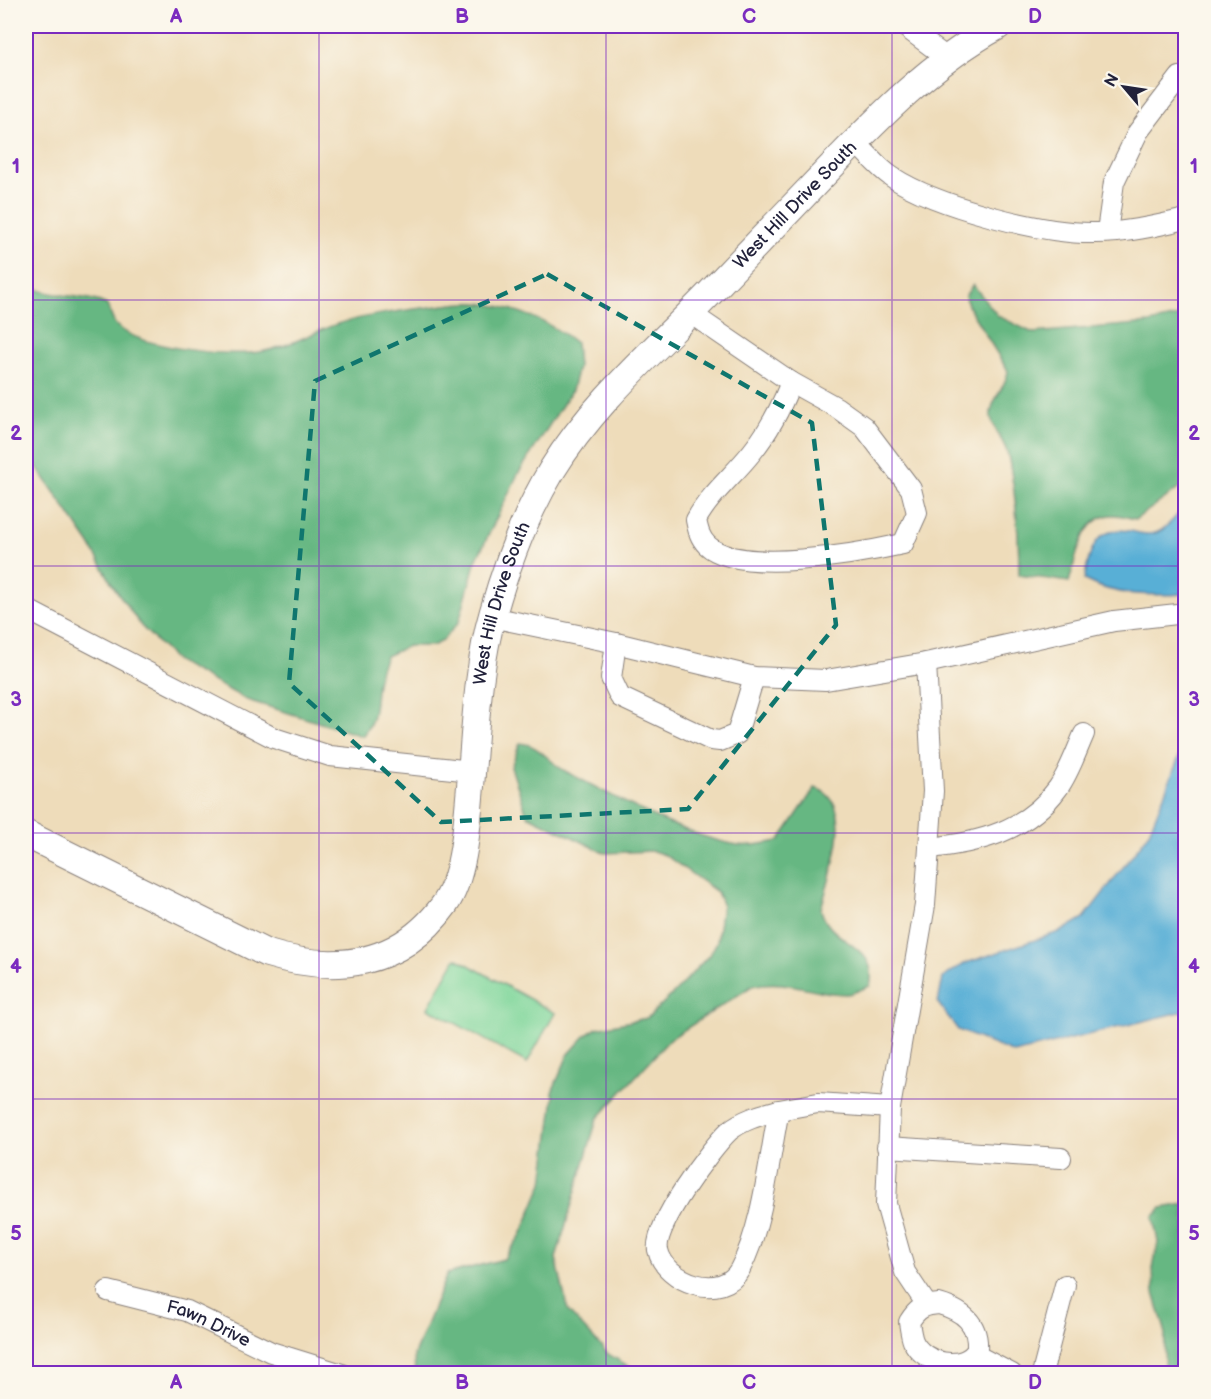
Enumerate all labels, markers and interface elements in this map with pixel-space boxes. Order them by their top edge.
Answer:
text: A [169,5,183,29]
text: B [455,5,469,29]
text: C [742,5,756,29]
text: D [1028,5,1042,29]
north arrow [1094,57,1154,117]
text: N [1101,71,1123,90]
street label: West Hill Drive South [729,136,861,273]
text: 1 [12,155,20,179]
text: 1 [1190,155,1198,179]
text: 2 [10,422,22,446]
text: 2 [1188,422,1200,446]
street label: West Hill Drive South [469,518,534,686]
text: 3 [10,688,22,712]
text: 3 [1188,688,1200,712]
text: 4 [10,955,22,979]
text: 4 [1188,955,1200,979]
text: 5 [10,1222,22,1246]
text: 5 [1188,1222,1200,1246]
street label: Fawn Drive [165,1296,254,1351]
text: A [169,1371,183,1395]
text: B [455,1371,469,1395]
text: C [742,1371,756,1395]
text: D [1028,1371,1042,1395]

